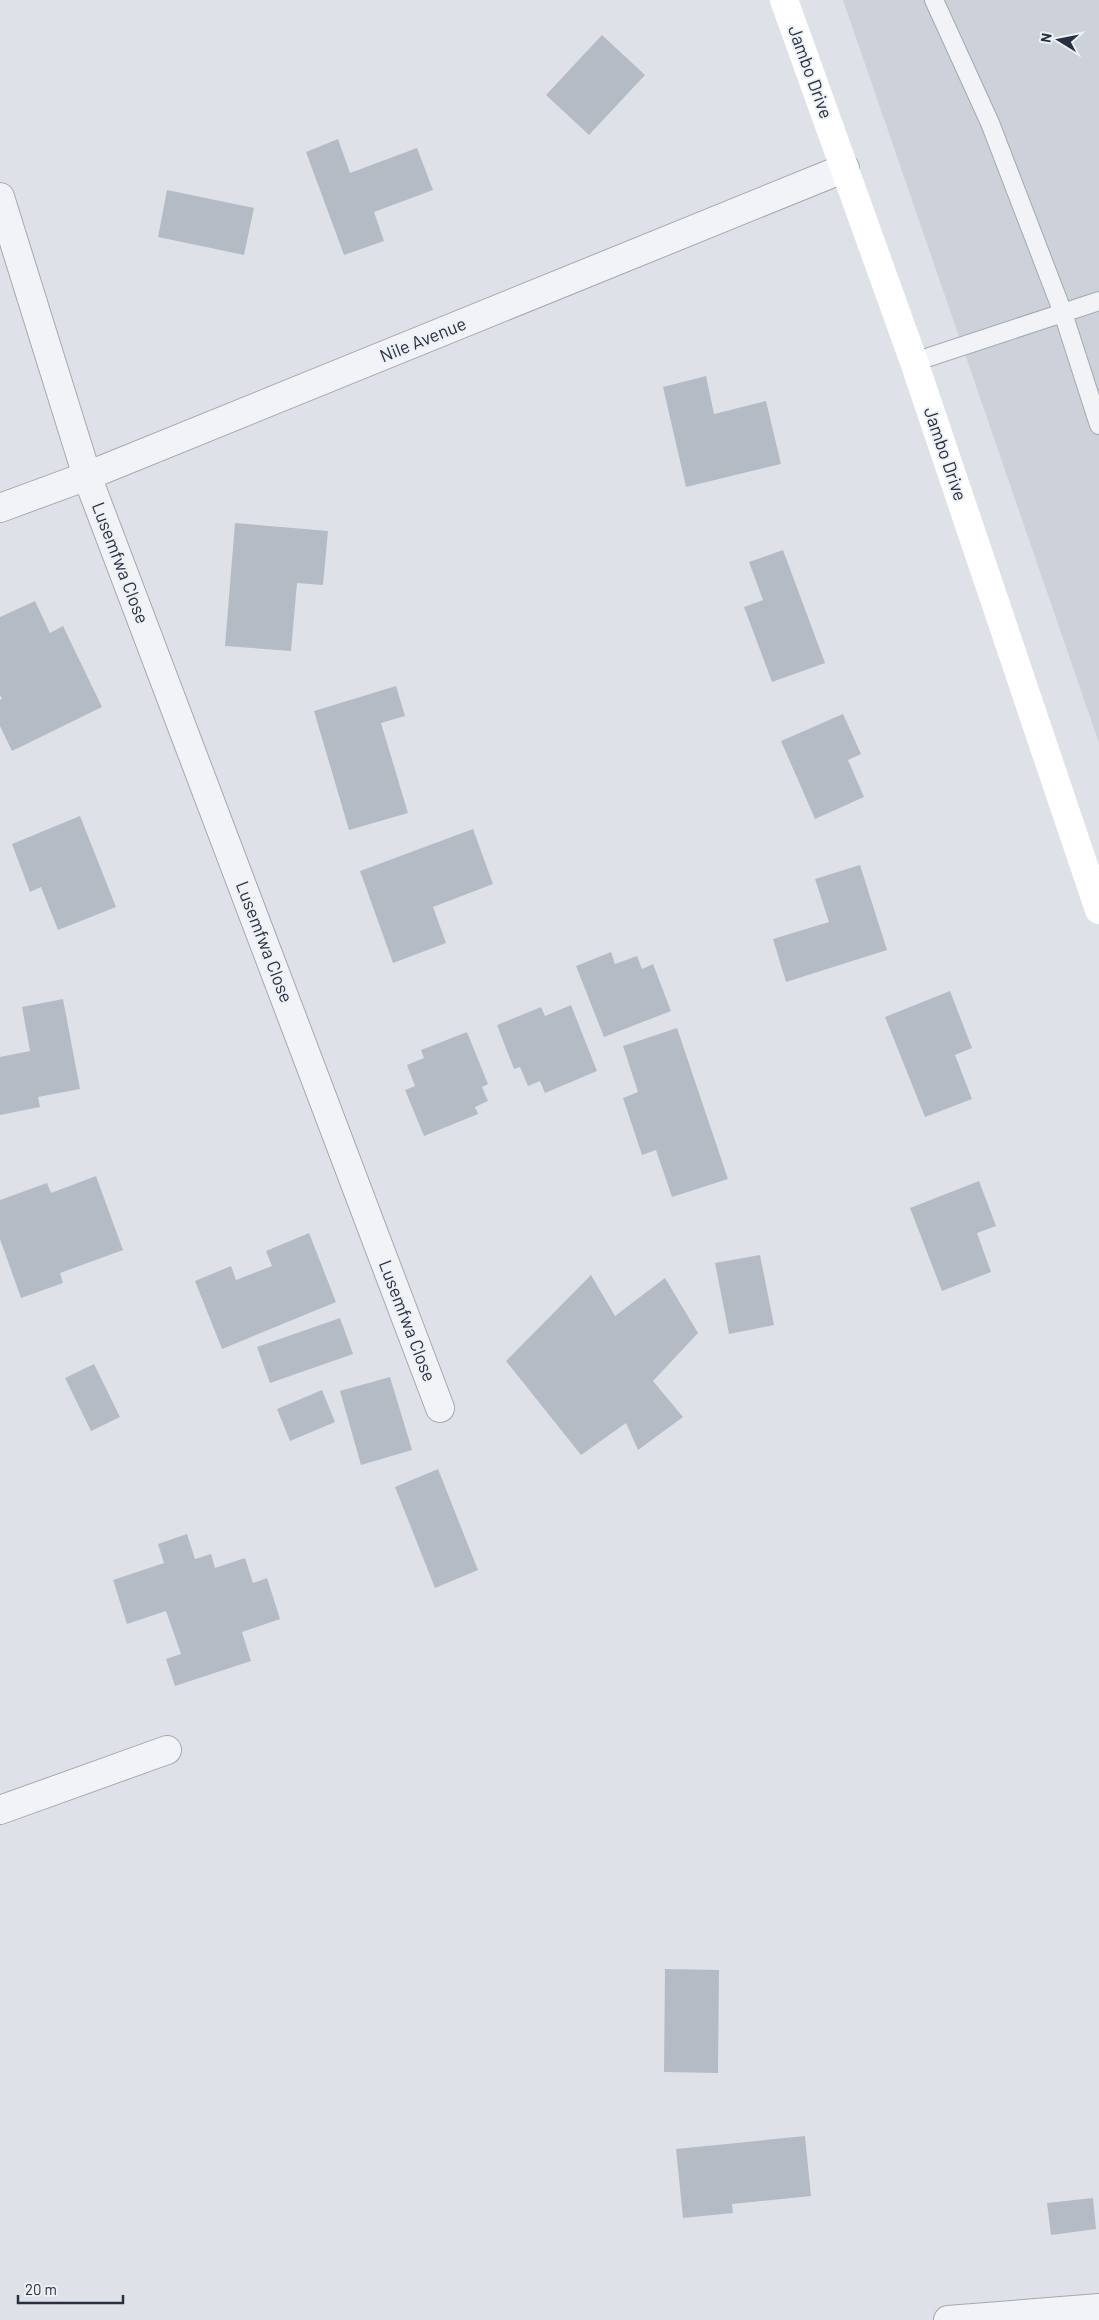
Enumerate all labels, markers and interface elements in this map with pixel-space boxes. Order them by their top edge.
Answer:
north arrow [1034,15,1084,65]
street label: Jambo Drive [784,22,838,121]
text: N [1037,32,1055,44]
street label: Nile Avenue [376,312,469,366]
street label: Jambo Drive [920,404,972,503]
street label: Lusemfwa Close [88,499,154,626]
street label: Lusemfwa Close [232,878,298,1005]
street label: Lusemfwa Close [375,1257,441,1384]
scale bar [18,2272,122,2304]
text: 20 m [25,2280,57,2298]

